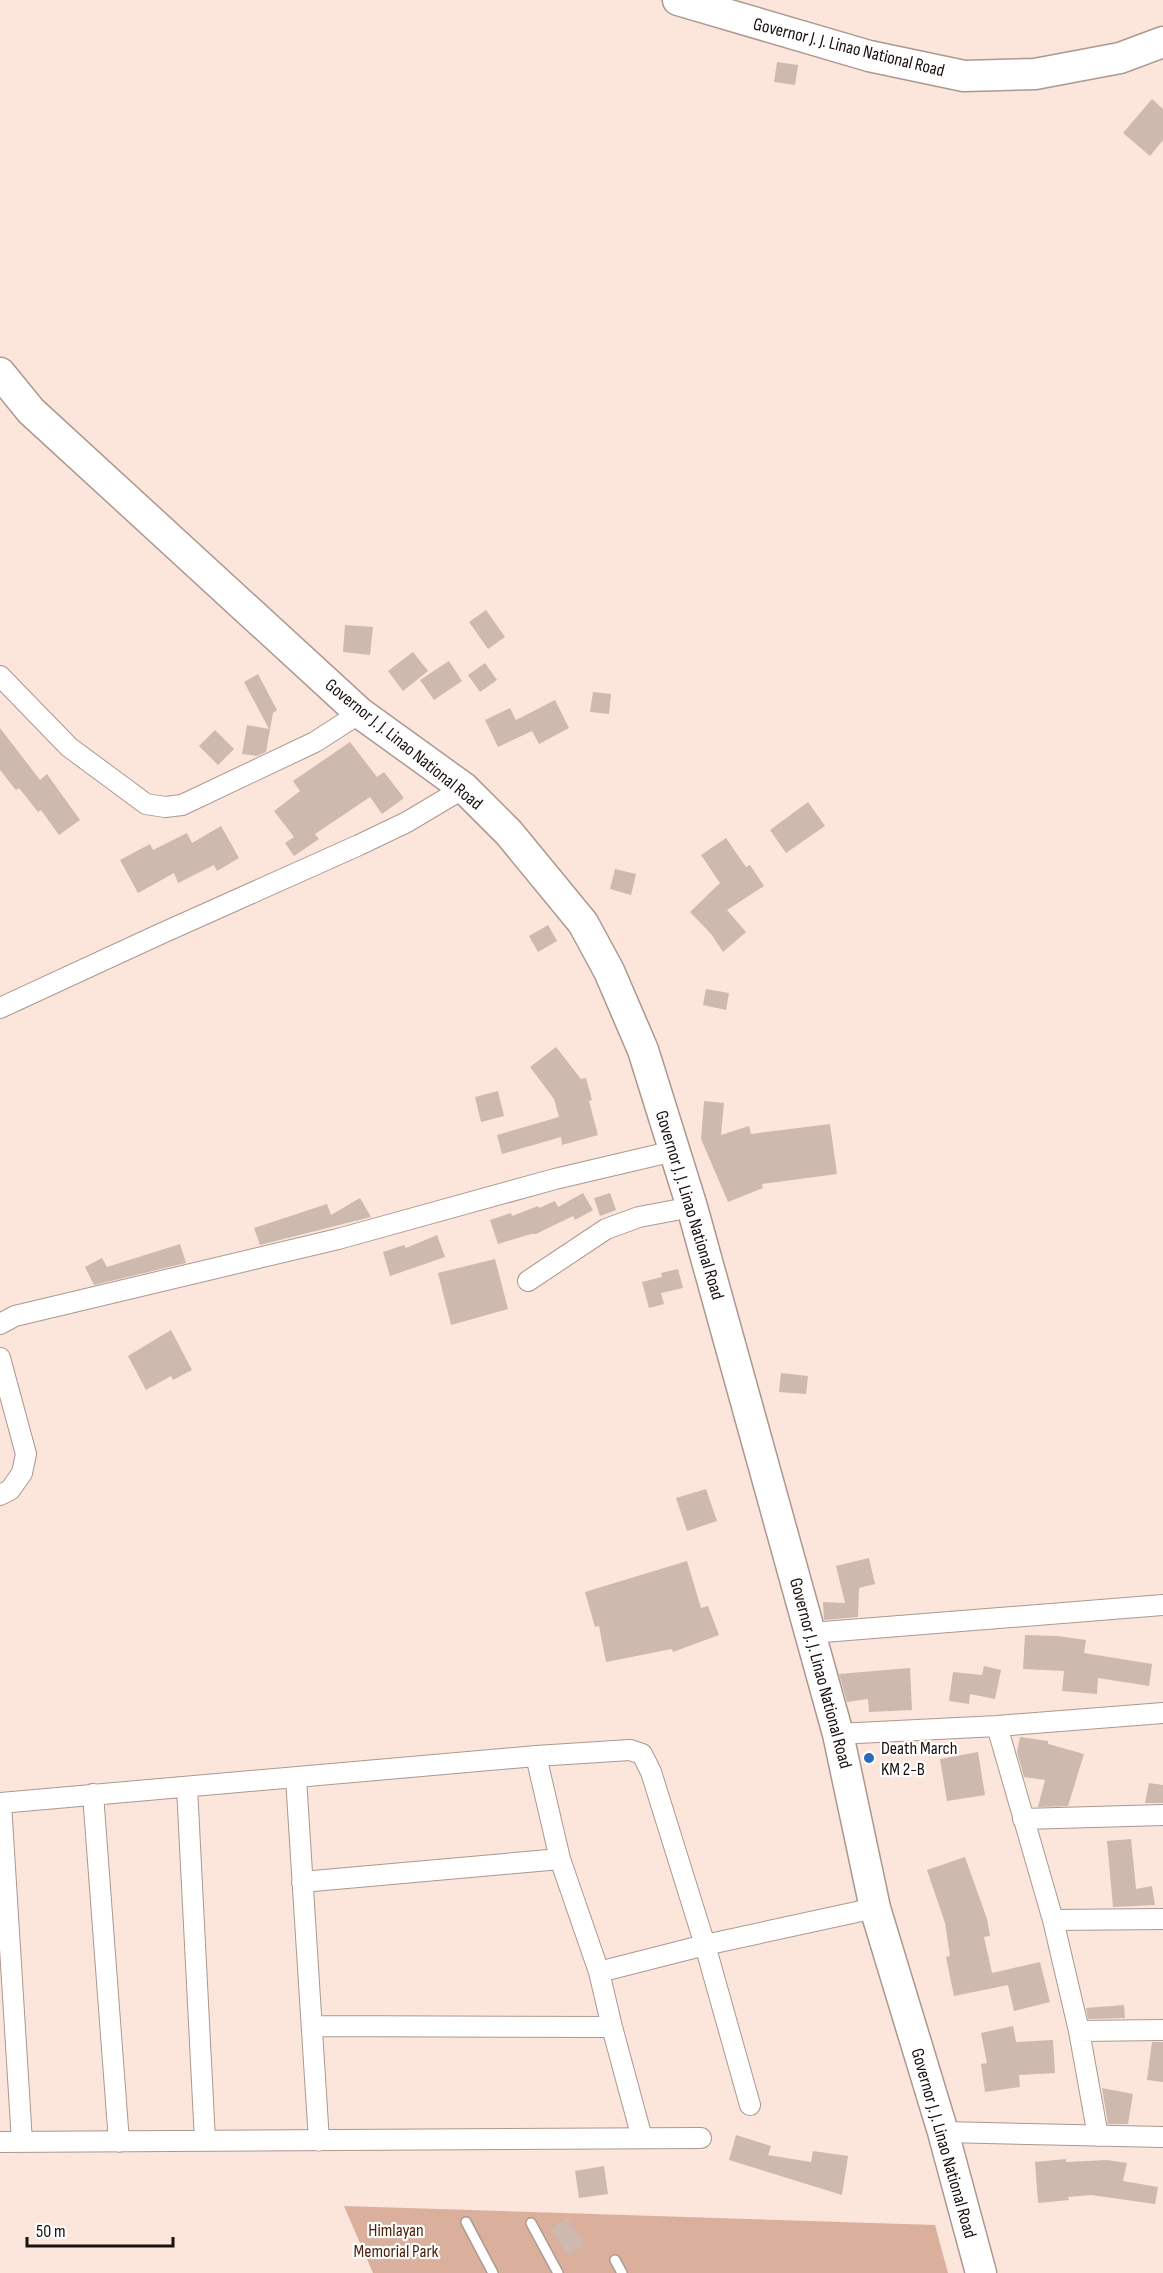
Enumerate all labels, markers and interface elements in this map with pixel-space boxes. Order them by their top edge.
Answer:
street label: Governor J. J. Linao National Road [751,14,947,81]
street label: Governor J. J. Linao National Road [321,674,487,814]
street label: Governor J. J. Linao National Road [651,1108,728,1302]
street label: Governor J. J. Linao National Road [785,1576,856,1771]
place label: Death March KM 2-B [881,1738,957,1780]
marker: Death March KM 2-B [862,1751,876,1765]
street label: Governor J. J. Linao National Road [906,2046,981,2240]
scale bar [27,2210,172,2248]
park label: Himlayan Memorial Park [354,2220,439,2262]
text: 50 m [36,2221,66,2242]

